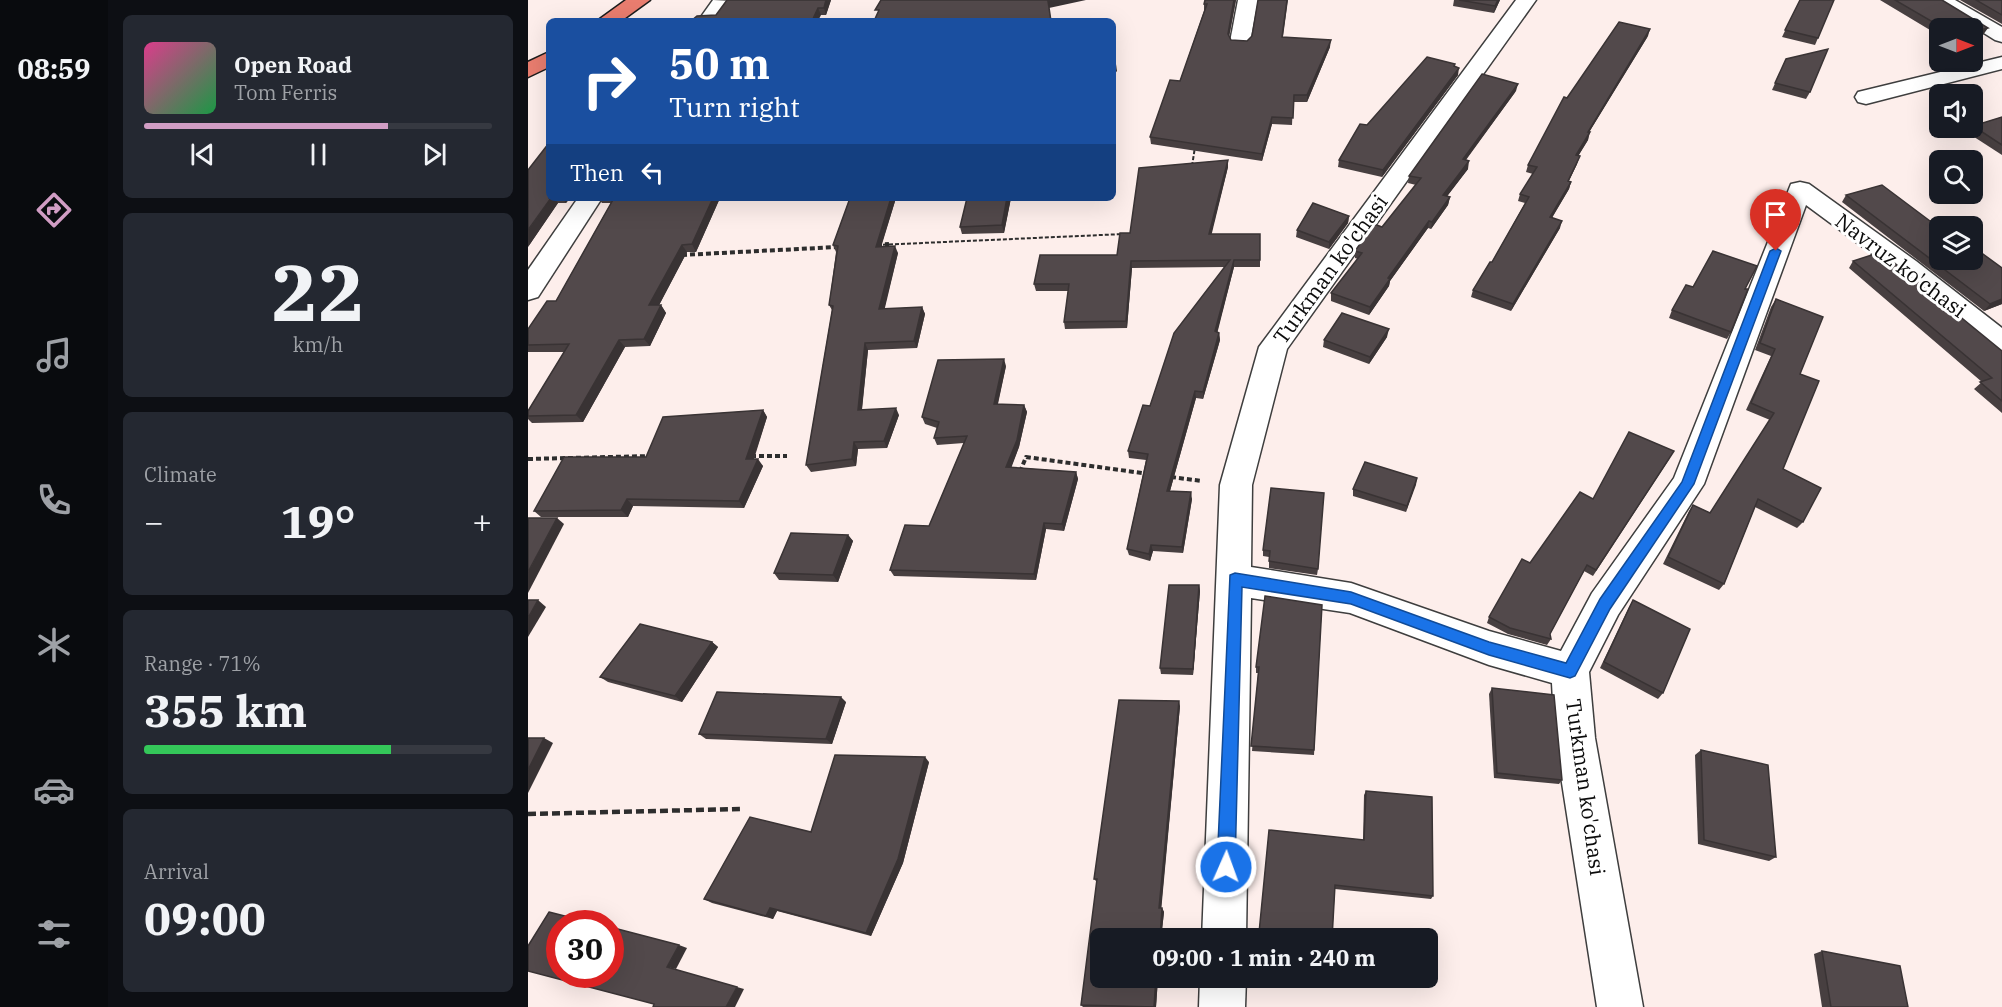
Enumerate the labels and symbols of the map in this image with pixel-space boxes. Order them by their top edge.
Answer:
north arrow [1929,18,1983,72]
street label: Turkman ko'chasi [1266,189,1394,349]
pin [1750,189,1801,251]
street label: Navruz ko'chasi [1830,207,1972,323]
street label: Turkman ko'chasi [1560,697,1612,877]
position arrow [1194,835,1258,899]
speed limit sign: 30 [546,910,624,988]

